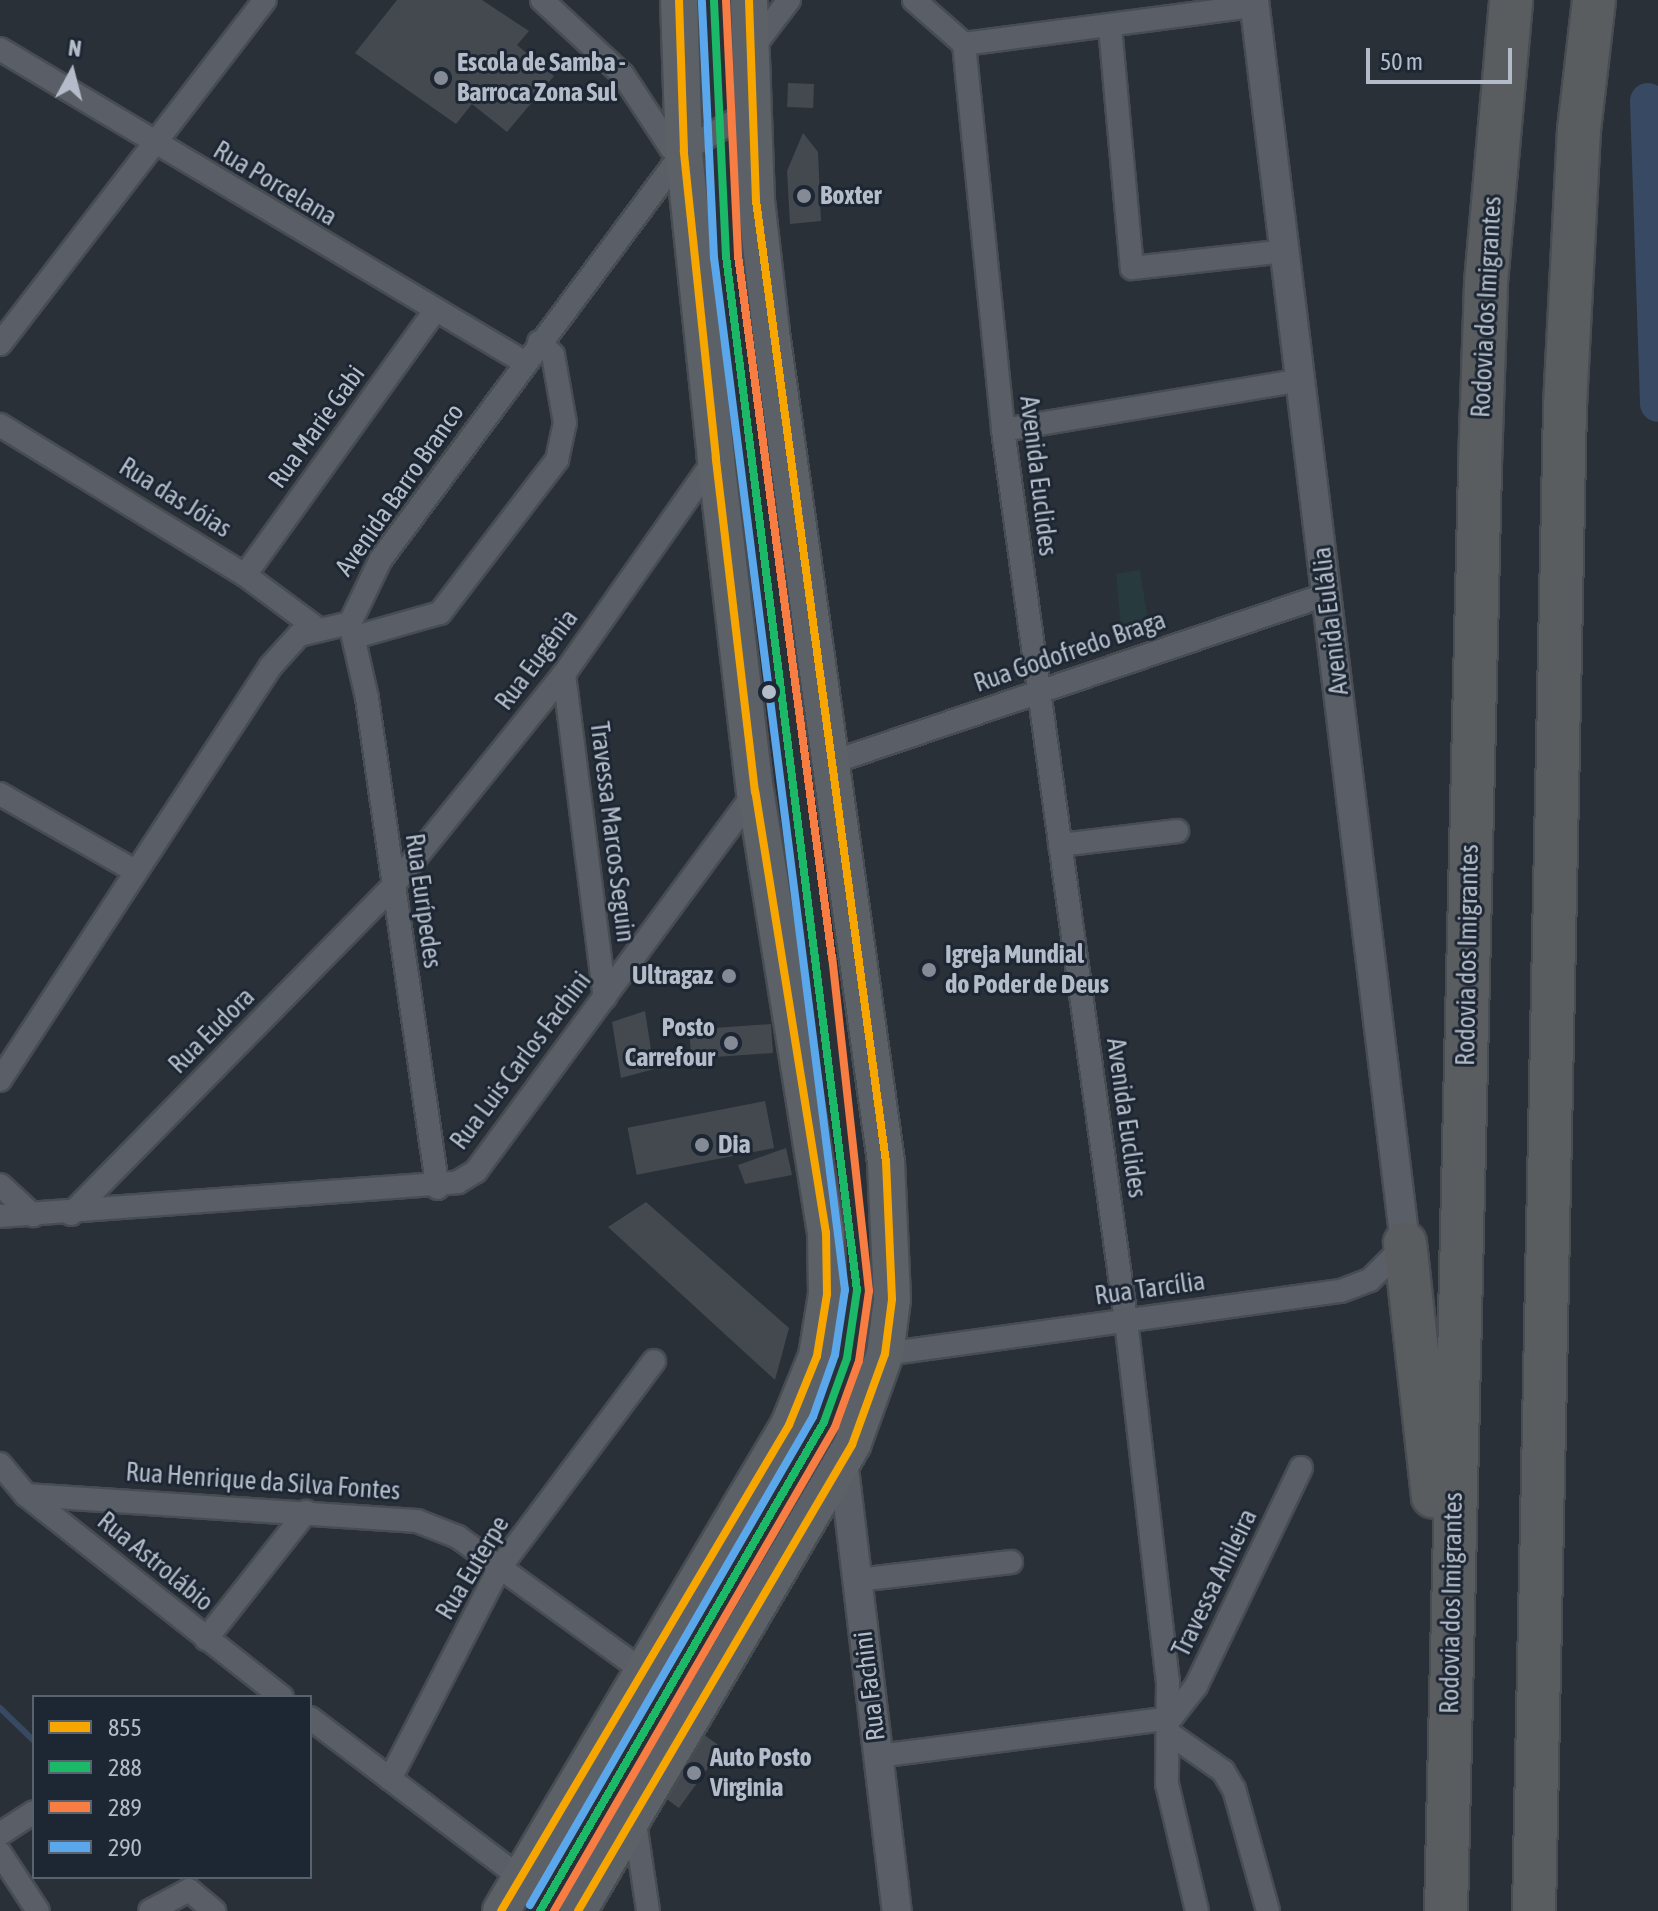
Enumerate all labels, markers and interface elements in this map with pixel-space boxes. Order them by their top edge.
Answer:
north arrow [32,32,112,112]
scale bar [1370,32,1516,82]
text: N [67,34,83,62]
place label: Escola de Samba - Barroca Zona Sul [457,47,626,108]
text: 50 m [1380,48,1423,75]
marker: Escola de Samba - Barroca Zona Sul [432,69,450,87]
street label: Rua Porcelana [208,135,342,233]
place label: Boxter [820,180,881,212]
marker: Boxter [795,187,813,205]
street label: Rodovia dos Imigrantes [1466,195,1508,419]
street label: Rua Marie Gabi [262,360,372,494]
street label: Avenida Euclides [1013,394,1063,558]
street label: Avenida Barro Branco [329,398,471,582]
street label: Rua das Jóias [113,451,237,545]
street label: Avenida Eulália [1306,545,1356,697]
street label: Rua Eugênia [489,603,585,717]
street label: Rua Godofredo Braga [970,605,1170,699]
unlabelled marker [761,684,777,700]
street label: Travessa Marcos Seguin [583,720,641,944]
street label: Rua Eurípedes [398,832,448,970]
street label: Rodovia dos Imigrantes [1450,844,1486,1066]
place label: Igreja Mundial do Poder de Deus [945,939,1109,1000]
place label: Ultragaz [632,960,713,992]
marker: Igreja Mundial do Poder de Deus [920,961,938,979]
street label: Rua Luis Carlos Fachini [444,966,598,1156]
marker: Ultragaz [720,967,738,985]
street label: Rua Eudora [163,982,261,1080]
place label: Posto Carrefour [624,1012,715,1074]
marker: Posto Carrefour [722,1034,740,1052]
street label: Avenida Euclides [1099,1036,1153,1200]
place label: Dia [718,1129,751,1161]
marker: Dia [693,1136,711,1154]
street label: Rua Tarcília [1093,1266,1207,1312]
street label: Rua Henrique da Silva Fontes [125,1457,401,1507]
street label: Rodovia dos Imigrantes [1434,1492,1470,1714]
street label: Travessa Anileira [1166,1504,1264,1662]
street label: Rua Astrolábio [91,1506,219,1618]
street label: Rua Euterpe [430,1510,516,1626]
street label: Rua Fachini [848,1629,892,1743]
legend [32,1695,312,1879]
text: 855 [108,1714,142,1741]
place label: Auto Posto Virginia [710,1742,812,1804]
text: 288 [108,1754,142,1781]
marker: Auto Posto Virginia [685,1764,703,1782]
text: 289 [108,1794,142,1821]
text: 290 [108,1834,142,1861]

